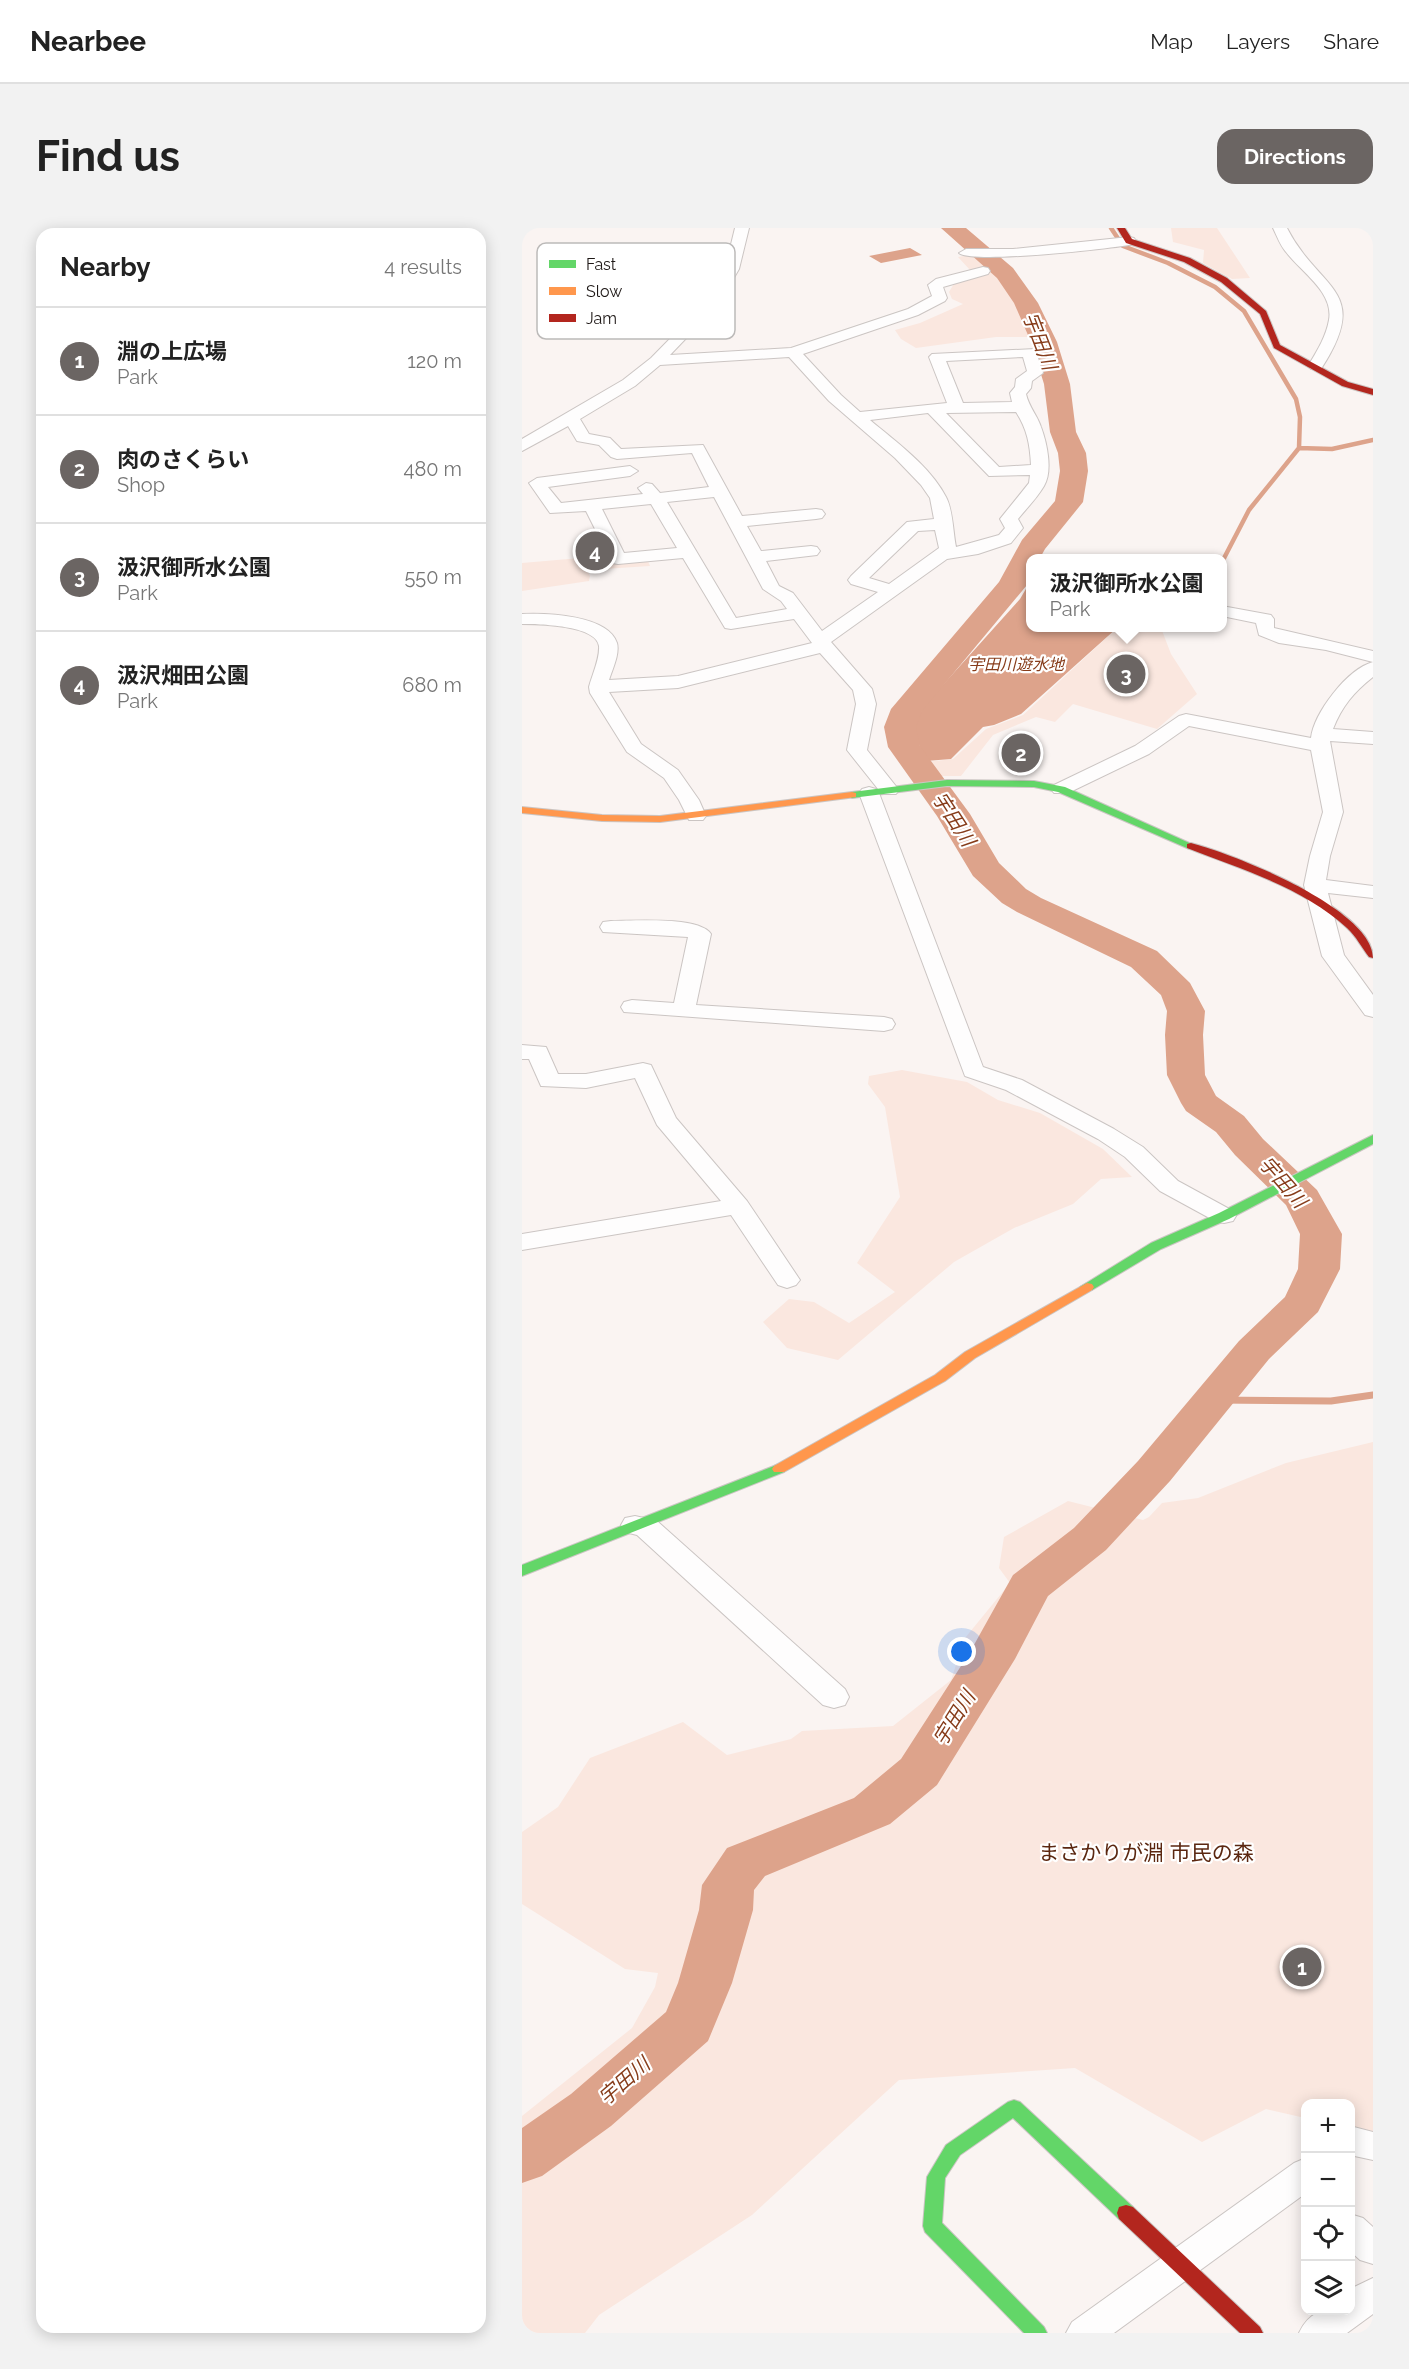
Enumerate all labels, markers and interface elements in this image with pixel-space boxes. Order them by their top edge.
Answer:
text: Nearbee [30,25,146,58]
text: Map [1150,29,1193,54]
text: Layers [1226,29,1290,54]
text: Share [1323,29,1379,54]
button: Directions [1217,129,1373,184]
text: Find us [36,132,180,181]
legend [537,243,735,339]
text: Nearby [60,252,150,282]
text: 4 results [384,255,462,279]
text: Fast [586,255,617,274]
text: Slow [586,282,622,301]
text: Jam [586,309,617,328]
water label: 宇田川 [1018,309,1063,375]
text: 淵の上広場 [117,338,227,364]
text: 1 [75,349,84,373]
text: 120 m [407,349,462,373]
text: Park [117,365,158,389]
text: 肉のさくらい [117,446,249,472]
text: 2 [74,457,85,481]
text: 480 m [404,457,462,481]
text: Shop [117,473,165,497]
pin: 4 [576,528,614,574]
text: 汲沢御所水公園 [117,554,271,580]
popup [1026,554,1227,632]
text: 3 [74,565,85,589]
text: 550 m [404,565,462,589]
text: 汲沢御所水公園 [1049,570,1204,596]
text: Park [117,581,158,605]
text: Park [1049,597,1090,621]
pin: 3 [1106,652,1146,696]
water label: 宇田川遊水地 [968,655,1066,674]
text: 汲沢畑田公園 [117,662,249,688]
text: 4 [74,673,85,697]
text: 680 m [402,673,462,697]
text: Park [117,689,158,713]
pin: 2 [1002,730,1040,776]
water label: 宇田川 [928,787,981,852]
water label: 宇田川 [1254,1151,1313,1214]
your location [947,1637,976,1666]
water label: 宇田川 [928,1685,981,1750]
park label: まさかりが淵 市民の森 [1038,1840,1254,1865]
pin: 1 [1282,1944,1322,1990]
water label: 宇田川 [593,2051,656,2110]
map controls [1301,2099,1355,2315]
button: + [1301,2099,1355,2153]
button: − [1301,2153,1355,2207]
button: locate [1301,2207,1355,2261]
button: layers [1301,2261,1355,2315]

